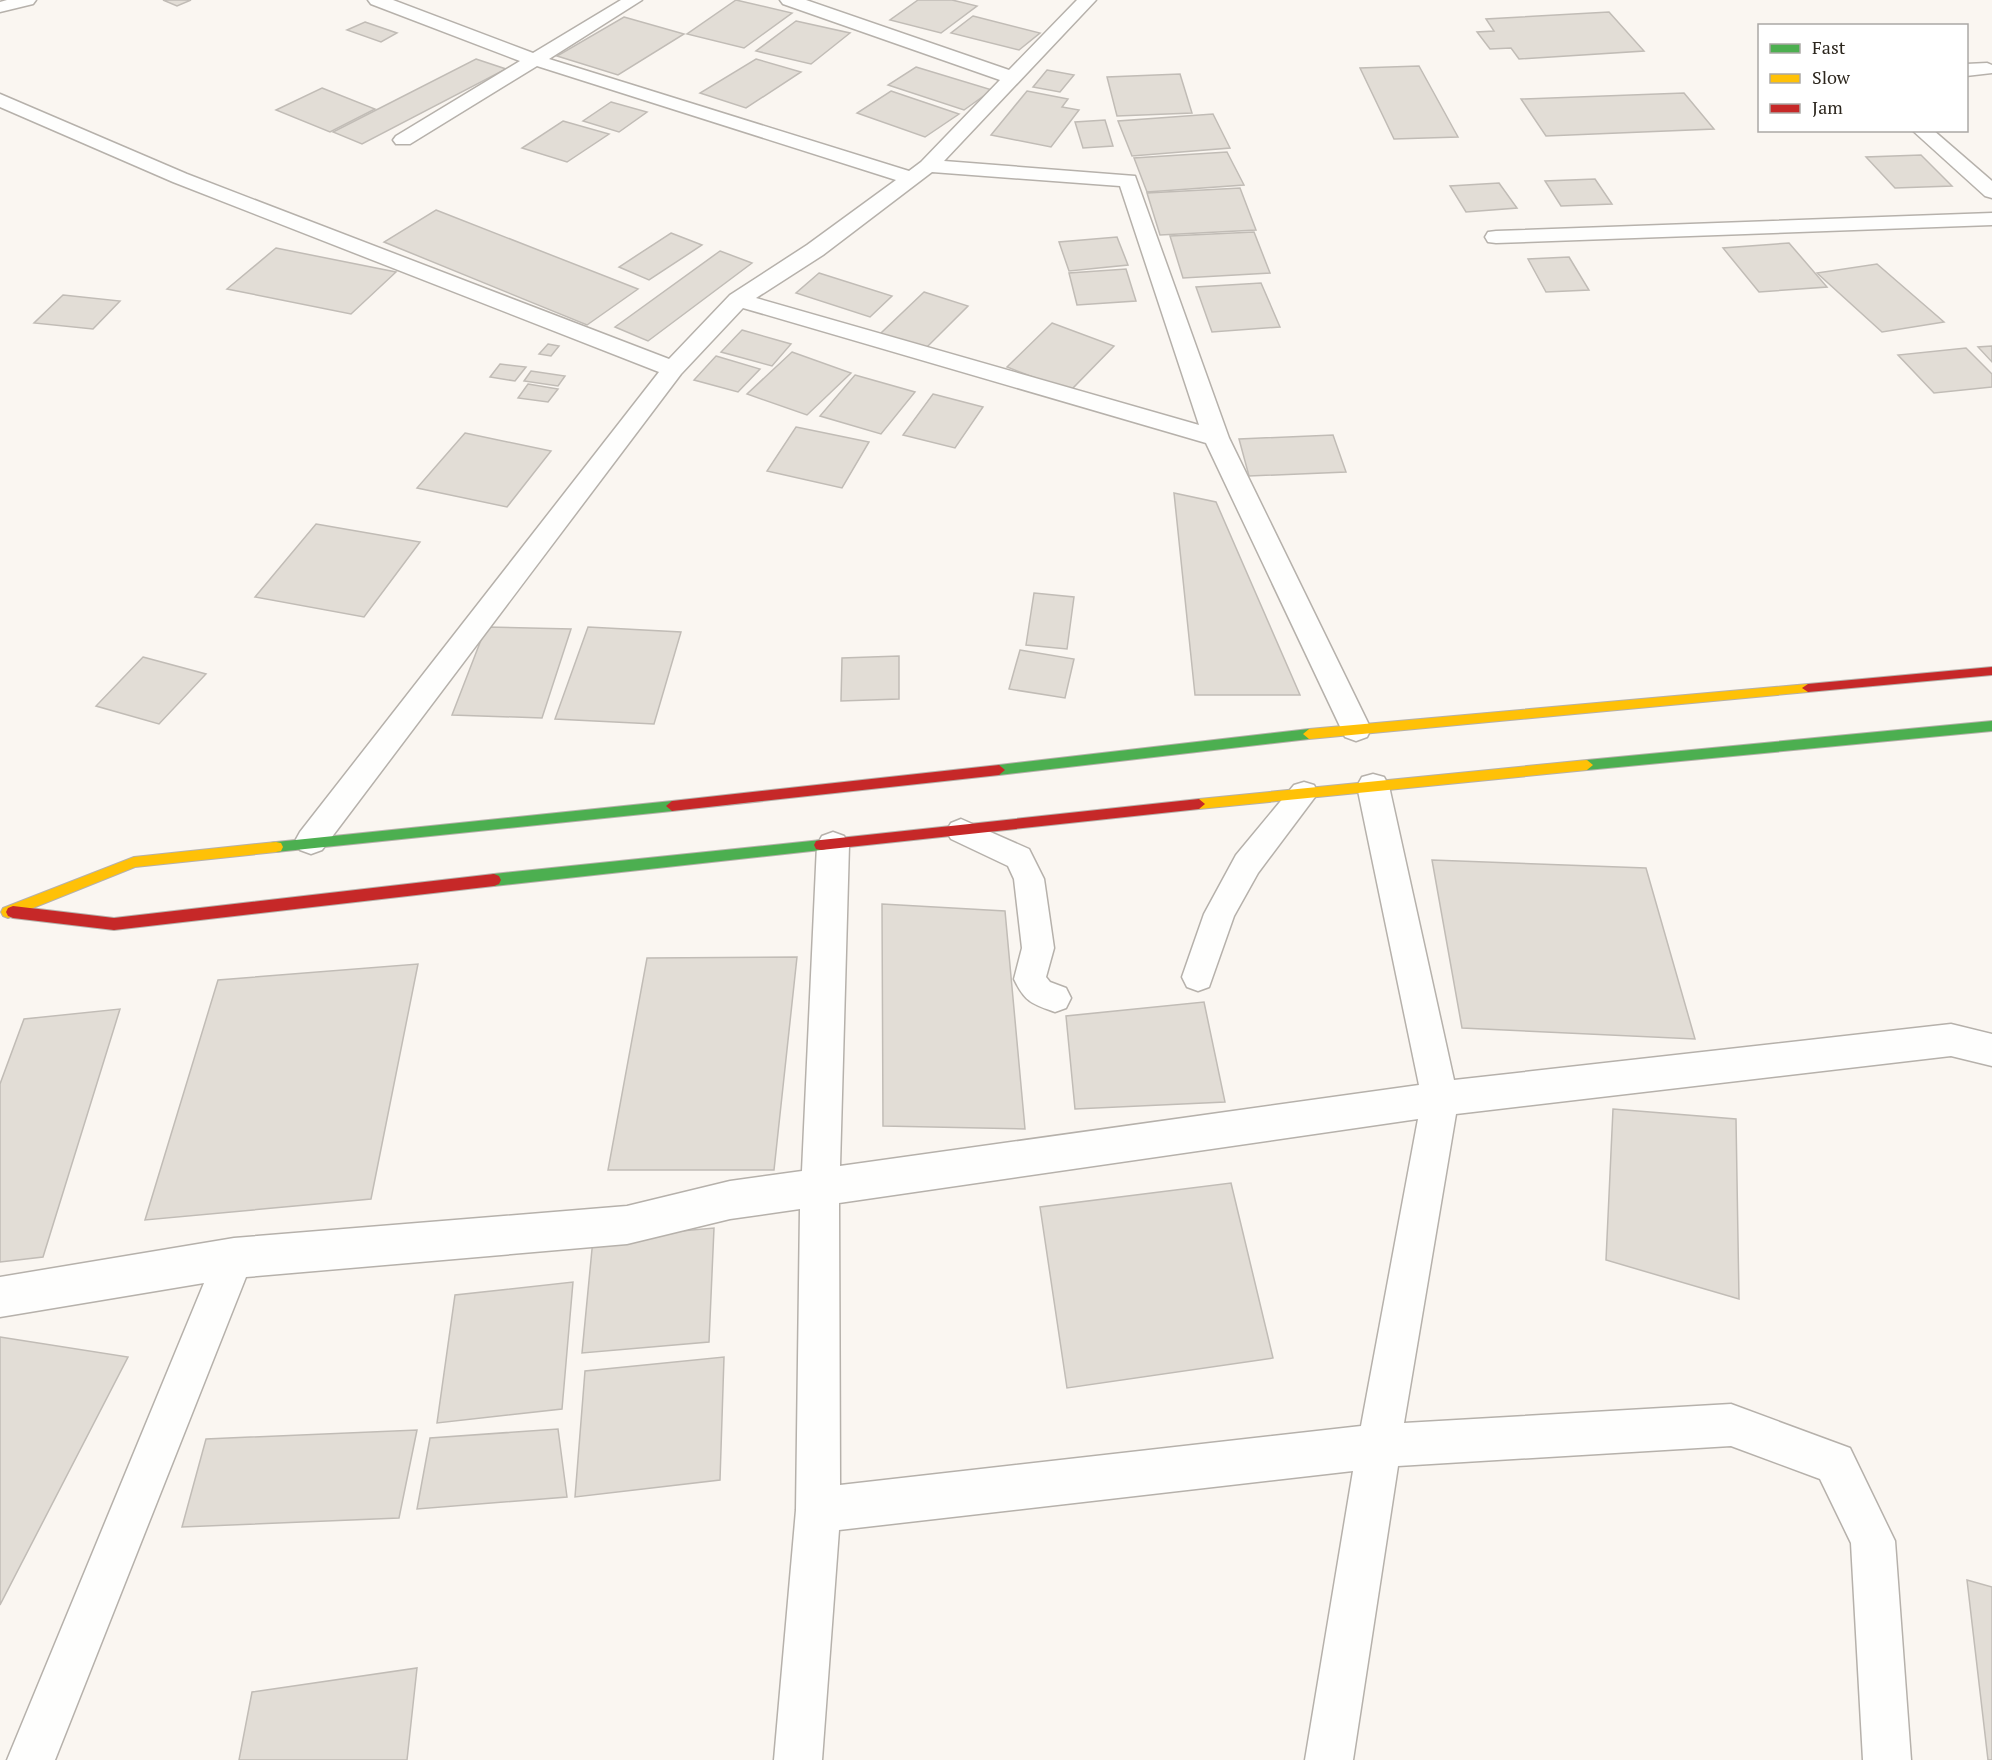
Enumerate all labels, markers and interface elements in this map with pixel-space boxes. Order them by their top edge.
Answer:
legend [1758,24,1968,132]
text: Fast [1812,35,1846,59]
text: Slow [1812,65,1851,89]
text: Jam [1812,95,1843,119]

